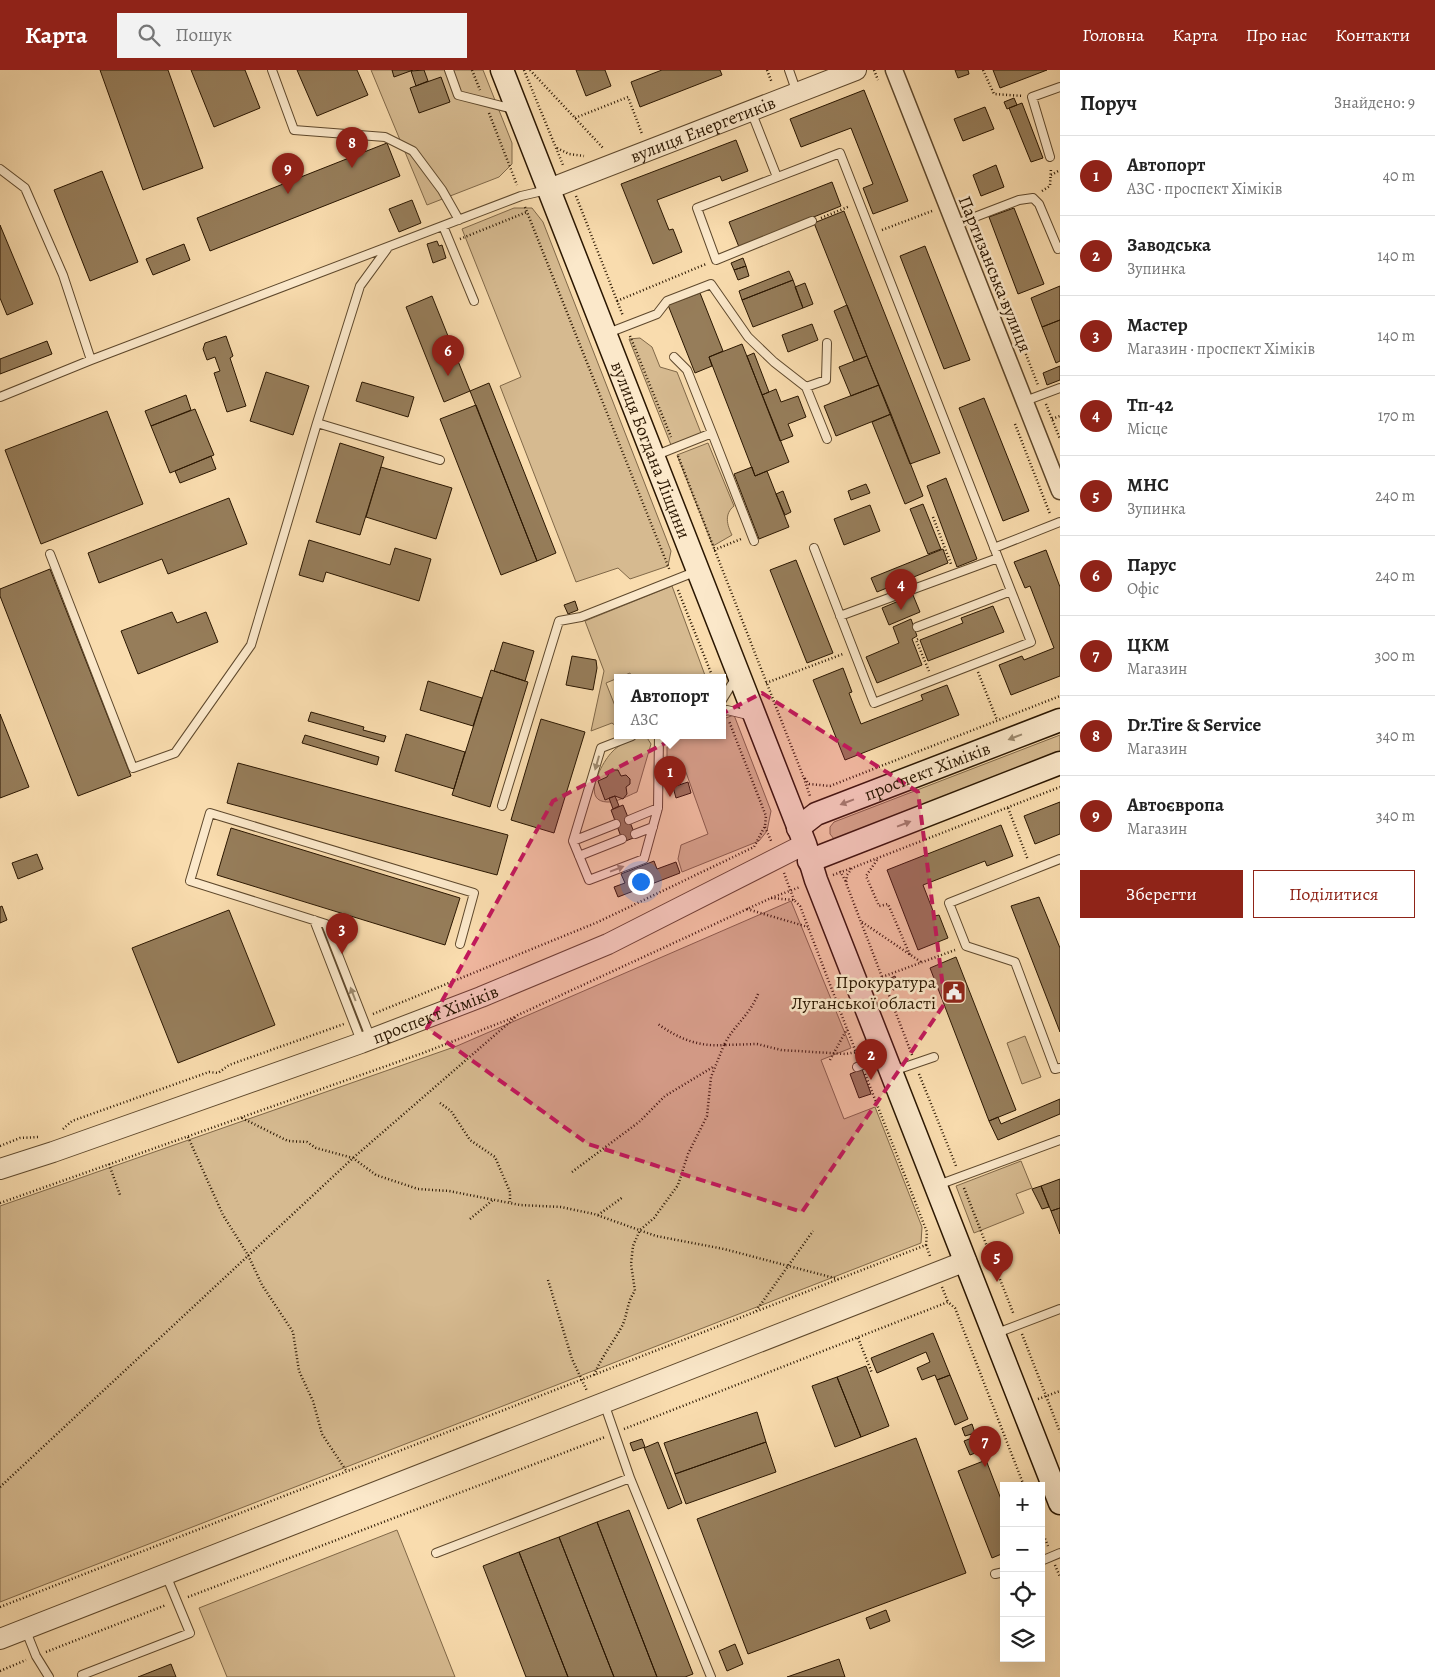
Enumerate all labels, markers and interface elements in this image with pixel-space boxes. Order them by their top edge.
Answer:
search box [117,13,467,58]
text: Карта [25,19,87,51]
icon: search [135,21,163,49]
text: Пошук [175,22,232,48]
text: Головна [1082,23,1144,47]
text: Карта [1172,23,1218,47]
text: Про нас [1246,23,1307,47]
text: Контакти [1335,23,1410,47]
text: Поруч [1080,89,1137,117]
street label: вулиця Енергетиків [627,90,779,168]
text: Знайдено: 9 [1334,92,1415,114]
pin: 8 [336,127,368,168]
text: Автопорт [1127,152,1206,178]
pin: 9 [272,153,304,194]
text: 1 [1093,165,1099,187]
text: 40 m [1383,165,1415,187]
text: АЗС · проспект Хіміків [1127,178,1282,200]
street label: Партизанська вулиця [953,192,1037,356]
text: Заводська [1127,232,1211,258]
text: 2 [1092,245,1100,267]
text: 140 m [1377,245,1415,267]
text: Зупинка [1127,258,1186,280]
text: Мастер [1127,312,1188,338]
text: 3 [1093,325,1099,347]
text: 140 m [1377,325,1415,347]
pin: 6 [432,335,464,376]
text: Магазин · проспект Хіміків [1127,338,1315,360]
street label: вулиця Богдана Ліщини [605,358,696,542]
text: Тп-42 [1127,392,1173,418]
text: 4 [1092,405,1100,427]
text: 170 m [1378,405,1415,427]
text: Місце [1127,418,1168,440]
text: МНС [1127,472,1169,498]
text: 5 [1093,485,1099,507]
text: 240 m [1375,485,1415,507]
text: Зупинка [1127,498,1186,520]
text: Парус [1127,552,1176,578]
text: 6 [1092,565,1100,587]
text: 240 m [1375,565,1415,587]
pin: 4 [885,569,917,610]
text: Офіс [1127,578,1159,600]
text: ЦКМ [1127,632,1170,658]
text: 7 [1093,645,1099,667]
text: 300 m [1375,645,1415,667]
text: Магазин [1127,658,1187,680]
popup [614,674,726,739]
text: Автопорт [631,683,709,709]
text: АЗС [631,709,659,731]
text: Dr.Tire & Service [1127,712,1261,738]
text: 8 [1092,725,1100,747]
text: 340 m [1376,725,1415,747]
one-way arrow [1007,734,1022,741]
street label: проспект Хіміків [861,736,994,806]
text: Магазин [1127,738,1187,760]
one-way arrow [592,755,600,770]
pin: 1 [654,756,686,797]
text: Автоєвропа [1127,792,1224,818]
one-way arrow [839,799,854,806]
text: 9 [1092,805,1100,827]
text: 340 m [1376,805,1415,827]
text: Магазин [1127,818,1187,840]
one-way arrow [897,819,911,827]
one-way arrow [609,865,624,873]
your location [628,869,654,895]
button: Зберегти [1080,870,1243,918]
button: Поділитися [1253,870,1415,918]
pin: 3 [326,913,358,954]
place label: Прокуратура Луганської області [791,970,937,1015]
street label: проспект Хіміків [369,979,502,1050]
public building icon: Прокуратура Луганської області [941,979,967,1005]
one-way arrow [349,986,357,1001]
pin: 2 [855,1039,887,1080]
pin: 5 [981,1241,1013,1282]
pin: 7 [969,1426,1001,1467]
map controls [1000,1482,1045,1662]
button: + [1000,1482,1045,1527]
button: − [1000,1527,1045,1572]
button: locate [1000,1572,1045,1617]
button: layers [1000,1617,1045,1662]

